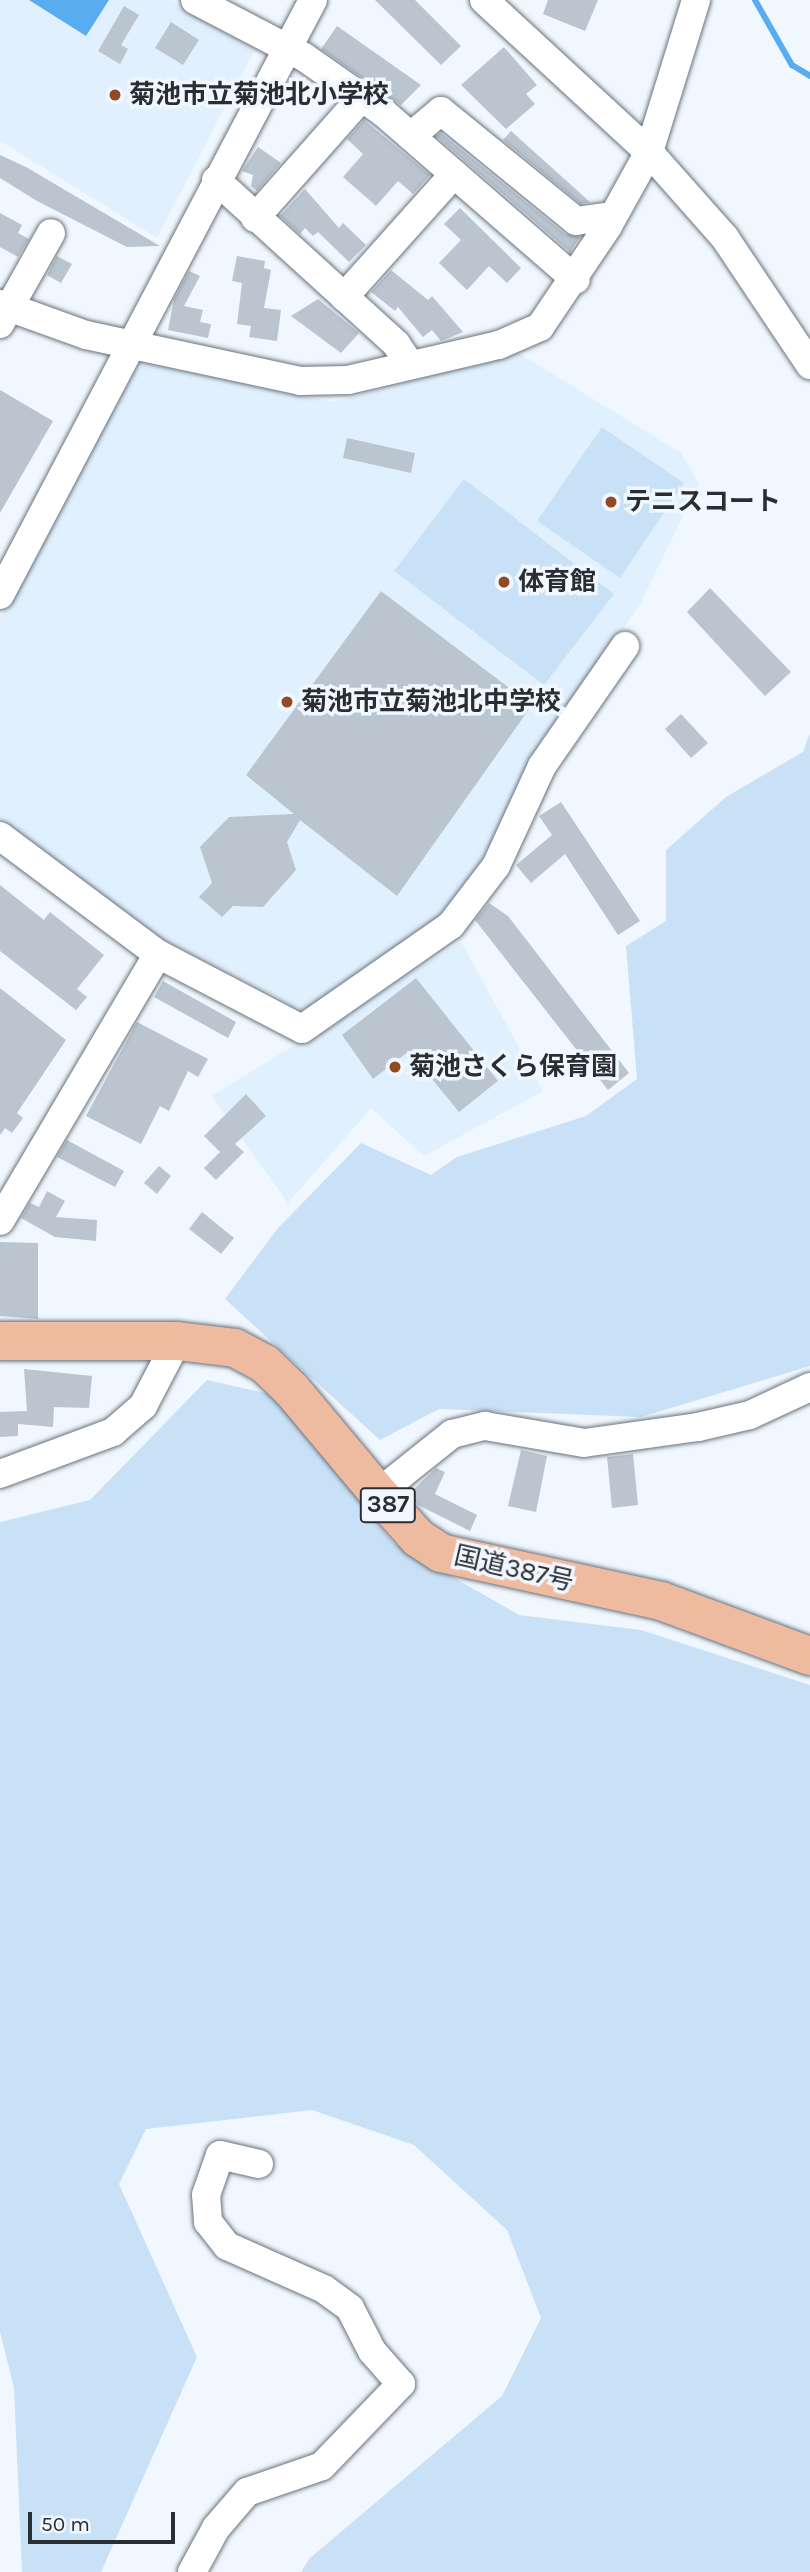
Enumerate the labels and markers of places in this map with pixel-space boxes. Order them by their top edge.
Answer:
place label: 菊池市立菊池北小学校 [129,79,389,111]
marker: 菊池市立菊池北小学校 [107,87,123,103]
place label: テニスコート [625,486,781,518]
marker: テニスコート [603,494,619,510]
place label: 体育館 [518,566,596,598]
marker: 体育館 [496,574,512,590]
place label: 菊池市立菊池北中学校 [301,686,561,718]
marker: 菊池市立菊池北中学校 [279,694,295,710]
place label: 菊池さくら保育園 [409,1051,617,1083]
marker: 菊池さくら保育園 [387,1059,403,1075]

